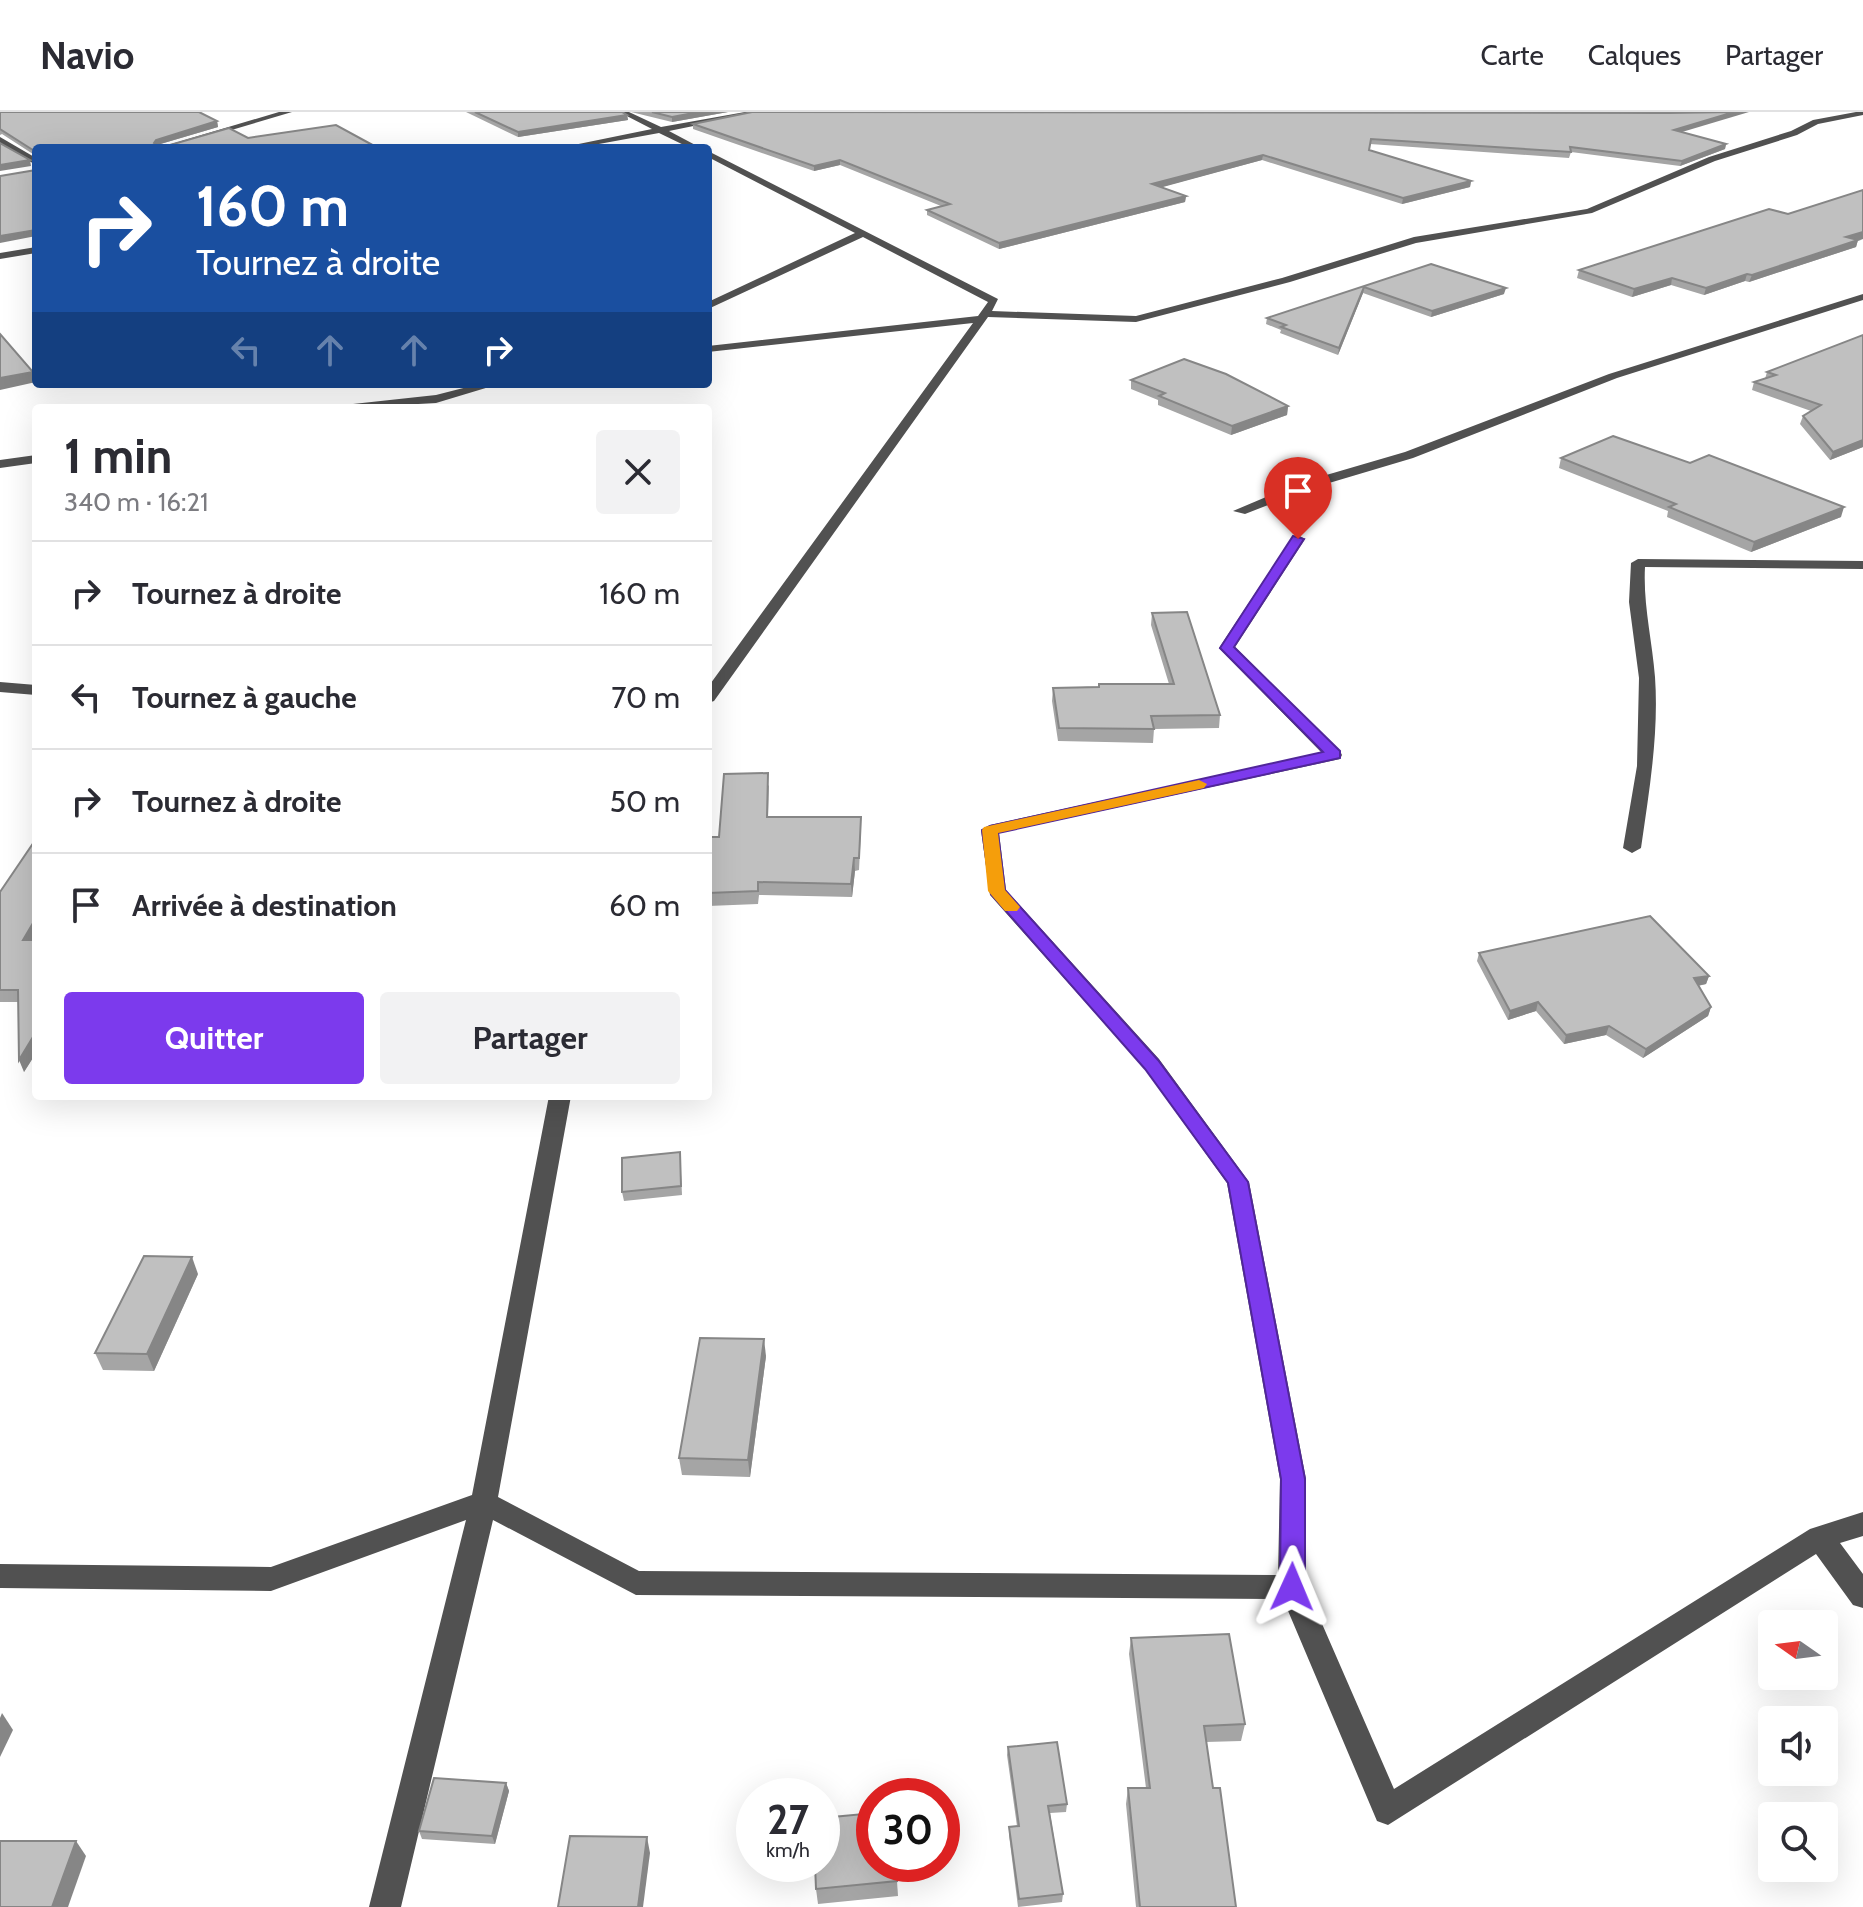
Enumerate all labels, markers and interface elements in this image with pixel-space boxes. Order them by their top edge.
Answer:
text: Navio [40,32,134,79]
text: Carte [1481,38,1544,72]
text: Calques [1588,38,1681,72]
text: Partager [1725,38,1823,72]
text: 160 m [196,172,349,240]
icon: right [64,176,168,280]
text: Tournez à droite [196,240,440,284]
icon: left [224,328,268,372]
icon: ahead [308,328,352,372]
icon: ahead [392,328,436,372]
icon: right [476,328,520,372]
text: 1 min [64,427,172,485]
button: close [596,430,680,514]
pin [1264,457,1332,539]
icon: arrive [1276,469,1320,513]
text: 340 m · 16:21 [64,486,209,518]
icon: right [64,571,108,615]
text: Tournez à droite [132,575,341,612]
text: 160 m [599,575,680,612]
icon: left [64,675,108,719]
text: Tournez à gauche [132,679,357,716]
text: 70 m [611,679,680,716]
icon: right [64,779,108,823]
text: Tournez à droite [132,783,341,820]
text: 50 m [610,783,680,820]
icon: arrive [64,883,108,927]
text: Arrivée à destination [132,887,397,924]
text: 60 m [609,887,680,924]
button: Quitter [64,992,364,1084]
button: Partager [380,992,680,1084]
position arrow [1250,1545,1334,1629]
north arrow [1758,1610,1838,1690]
map controls [1758,1610,1838,1882]
button: sound [1758,1706,1838,1786]
speed limit sign: 30 [856,1778,960,1882]
text: 27 [767,1795,809,1844]
button: search [1758,1802,1838,1882]
text: km/h [766,1838,810,1862]

